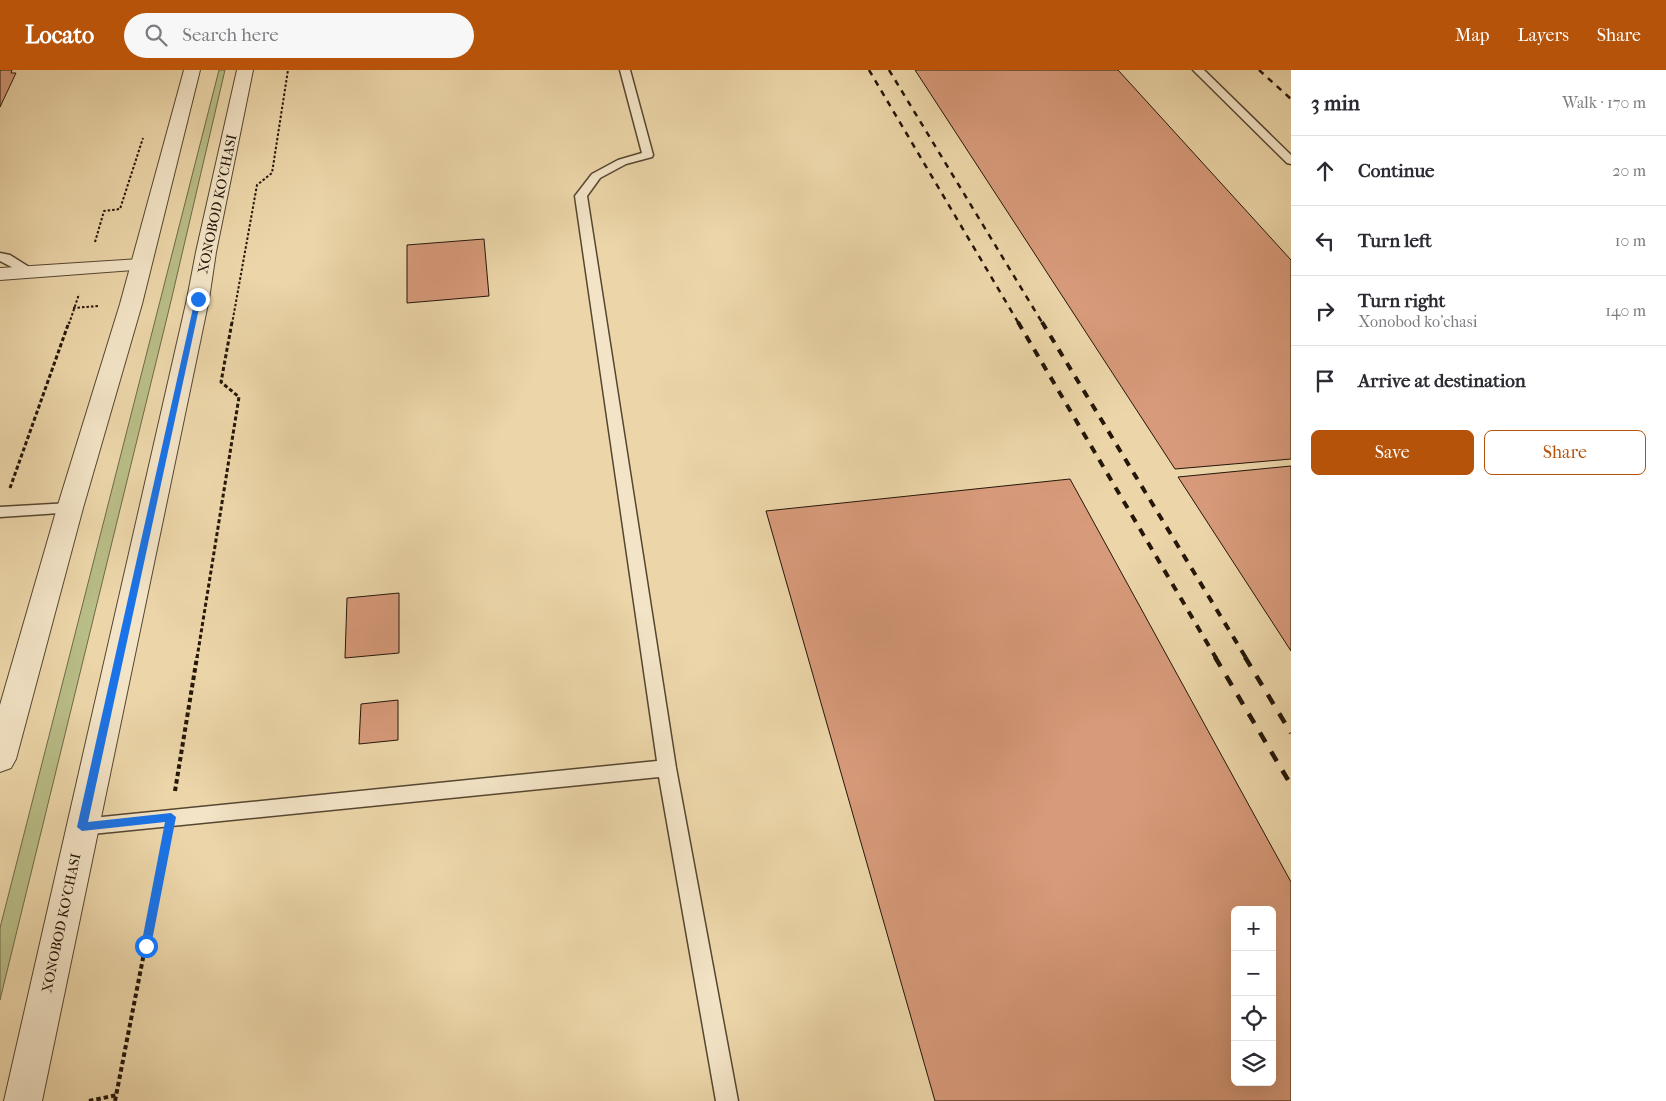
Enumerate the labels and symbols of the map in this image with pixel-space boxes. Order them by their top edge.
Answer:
street label: XONOBOD KO'CHASI [194,132,241,276]
route end [187,288,210,311]
street label: XONOBOD KO'CHASI [38,851,85,995]
route start [135,935,158,958]

